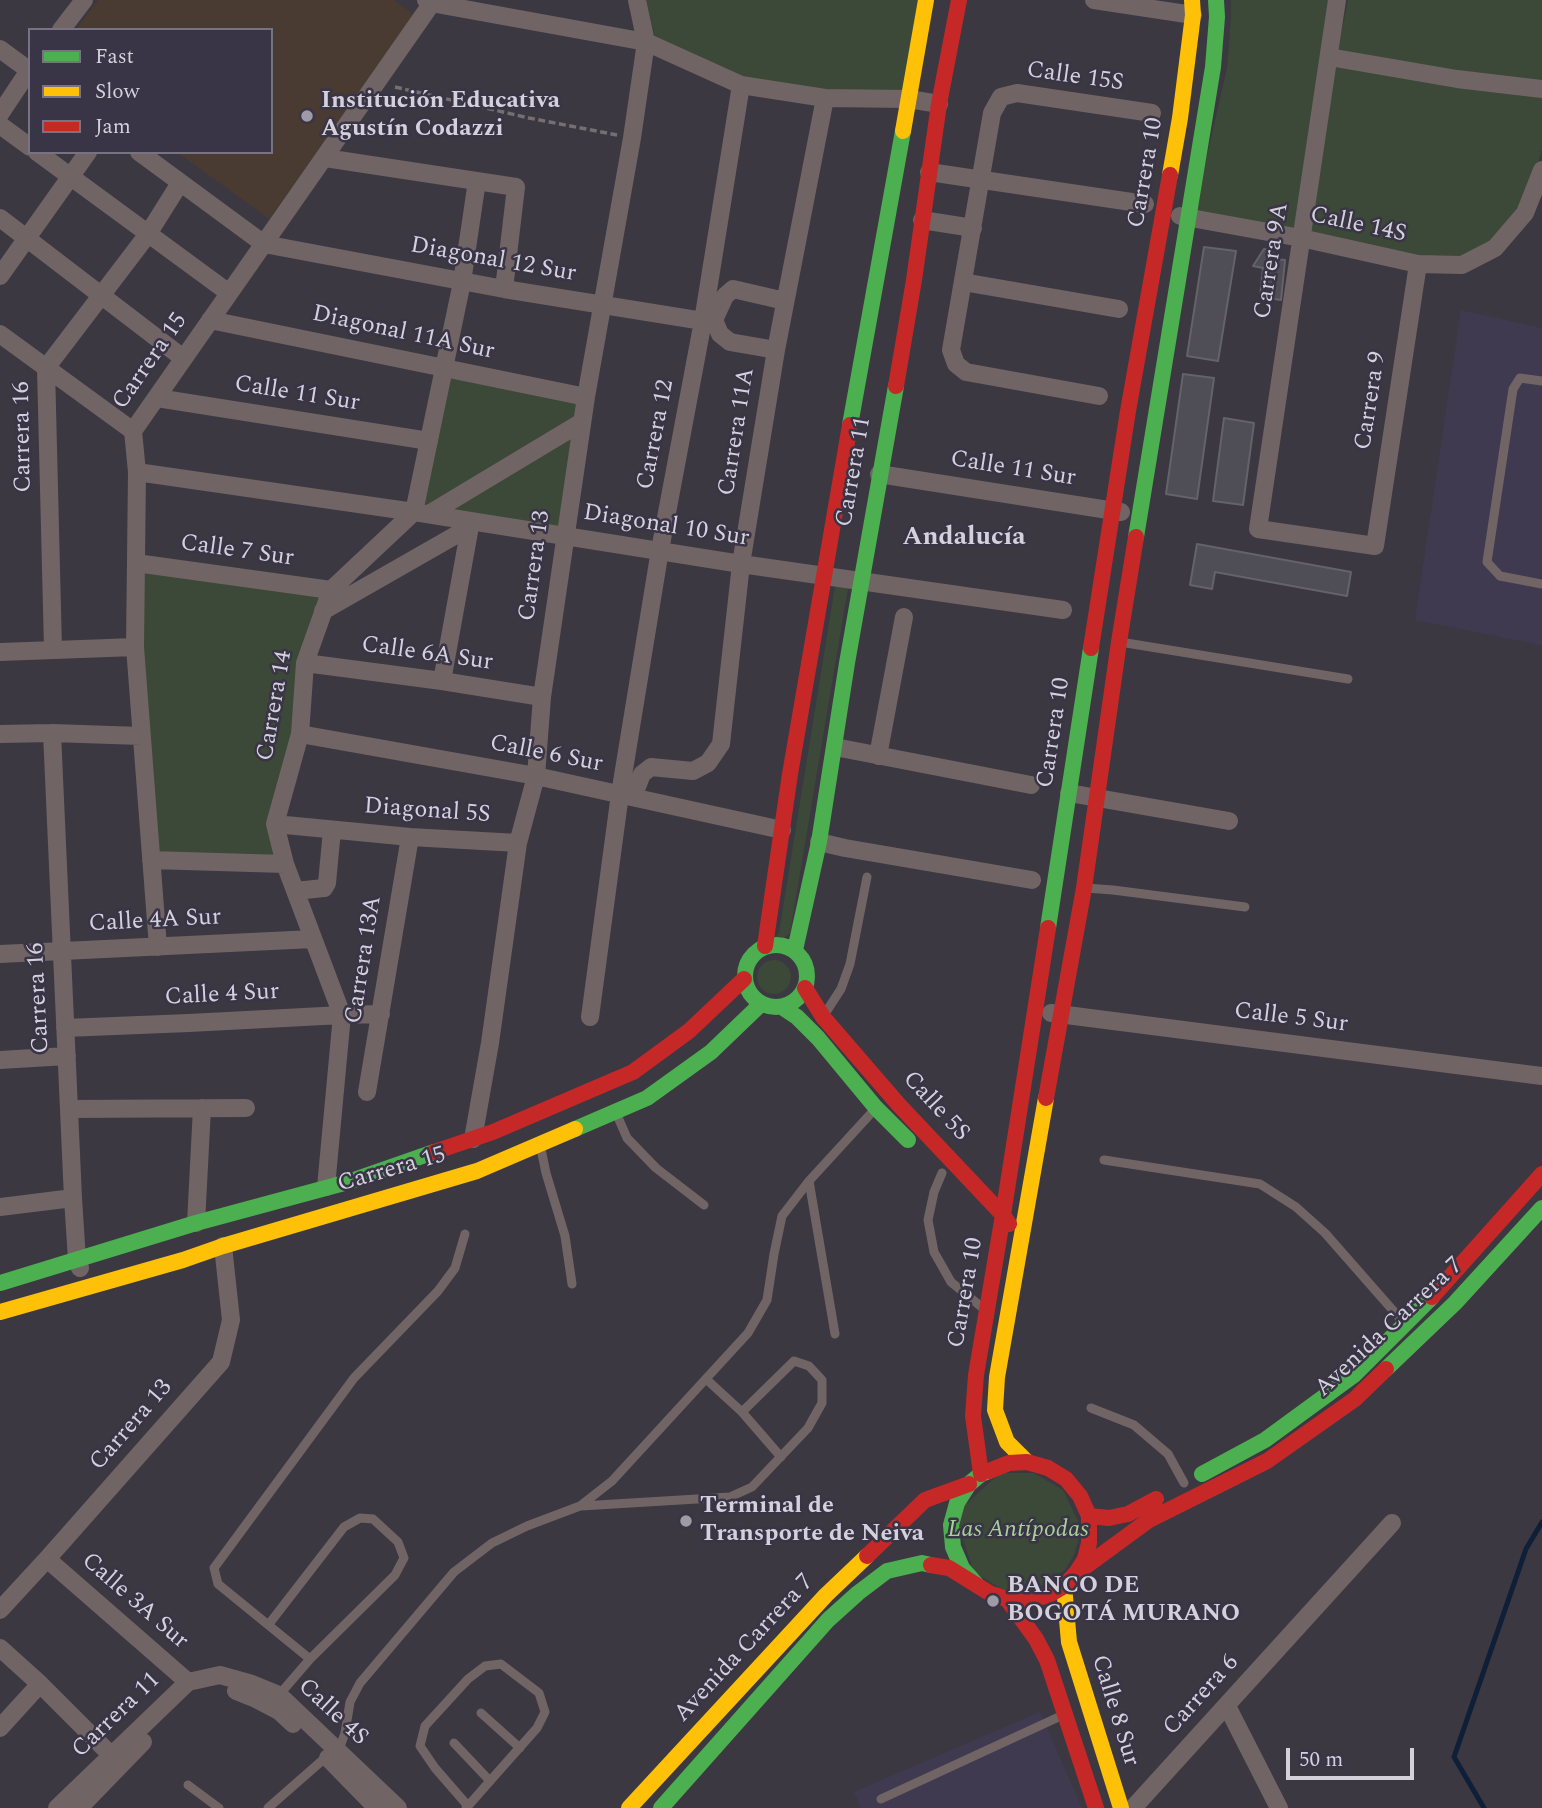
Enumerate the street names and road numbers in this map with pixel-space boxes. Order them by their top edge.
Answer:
street label: Calle 15S [1025,57,1125,99]
street label: Carrera 10 [1123,116,1171,230]
street label: Carrera 9A [1250,201,1296,321]
street label: Calle 14S [1307,202,1409,250]
street label: Diagonal 12 Sur [408,232,578,290]
street label: Diagonal 11A Sur [309,301,497,367]
street label: Carrera 15 [107,308,195,416]
street label: Carrera 9 [1350,350,1394,452]
street label: Carrera 11A [714,366,762,498]
street label: Calle 11 Sur [232,371,362,419]
street label: Carrera 12 [632,378,682,492]
street label: Carrera 16 [9,381,39,493]
street label: Carrera 11 [831,415,879,529]
street label: Calle 11 Sur [948,446,1078,494]
street label: Diagonal 10 Sur [581,500,751,554]
street label: Carrera 13 [514,509,558,623]
street label: Calle 7 Sur [178,530,296,574]
street label: Calle 6A Sur [359,632,495,678]
street label: Carrera 14 [252,649,300,763]
street label: Carrera 10 [1032,676,1078,790]
street label: Calle 6 Sur [487,730,605,780]
street label: Diagonal 5S [363,793,491,831]
street label: Carrera 13A [341,894,389,1026]
street label: Calle 4A Sur [88,904,222,940]
street label: Carrera 16 [23,942,57,1054]
street label: Calle 4 Sur [164,979,280,1013]
street label: Calle 5 Sur [1232,998,1350,1040]
street label: Calle 5S [895,1066,975,1148]
street label: Carrera 15 [335,1142,449,1200]
street label: Carrera 10 [943,1236,991,1350]
street label: Avenida Carrera 7 [1310,1252,1470,1404]
street label: Carrera 13 [85,1375,179,1477]
street label: Calle 3A Sur [75,1548,193,1656]
street label: Avenida Carrera 7 [669,1569,821,1729]
street label: Carrera 6 [1158,1649,1246,1743]
street label: Calle 8 Sur [1083,1652,1145,1770]
street label: Carrera 11 [67,1667,167,1765]
street label: Calle 4S [291,1673,373,1753]

